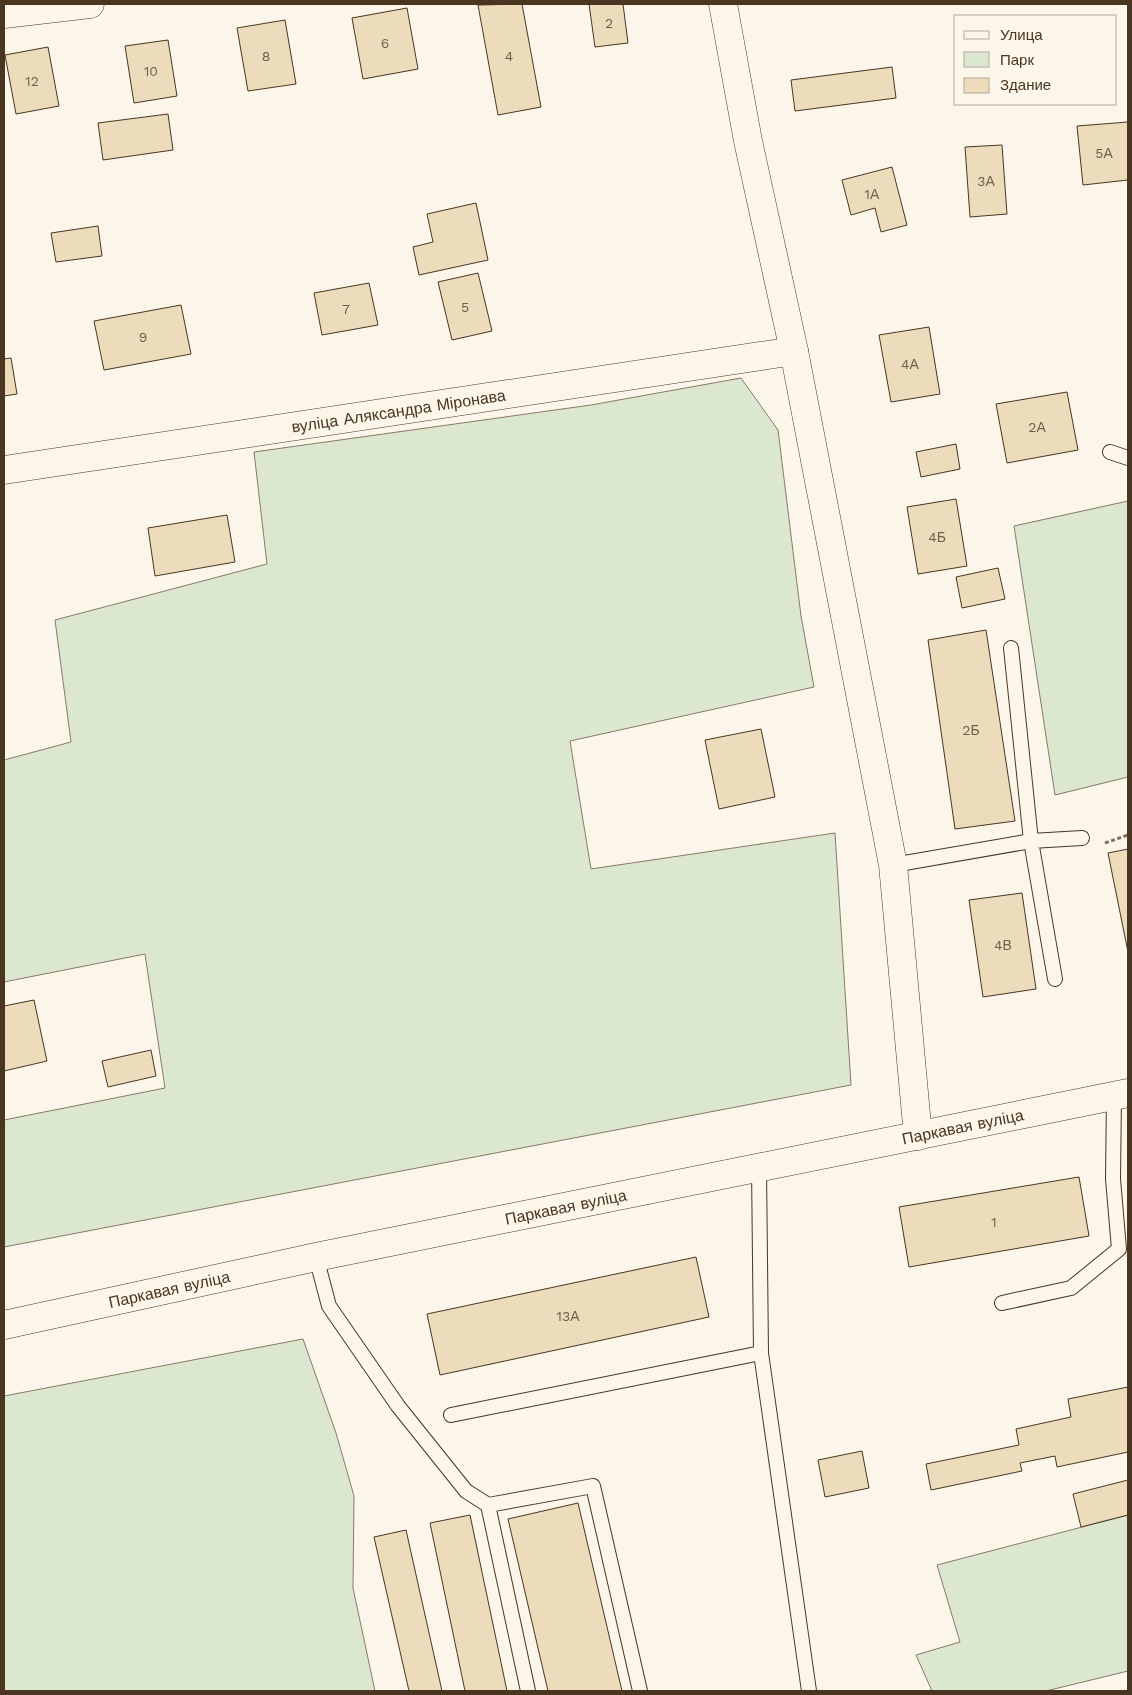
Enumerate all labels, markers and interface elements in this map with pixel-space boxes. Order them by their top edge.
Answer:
house number: 2 [605,15,613,31]
legend [954,15,1117,105]
text: Улица [1000,26,1043,44]
house number: 6 [381,35,389,51]
house number: 8 [262,48,270,64]
house number: 4 [505,48,513,64]
text: Парк [1000,51,1034,69]
house number: 10 [144,63,158,79]
house number: 12 [25,73,39,89]
text: Здание [1000,76,1051,94]
house number: 5А [1095,145,1113,161]
house number: 3А [977,173,995,189]
house number: 1А [865,186,880,202]
house number: 5 [461,299,469,315]
house number: 7 [342,301,350,317]
house number: 9 [139,329,147,345]
house number: 4А [901,356,920,372]
street label: вуліца Аляксандра Міронава [290,385,507,436]
house number: 2А [1028,419,1046,435]
house number: 4Б [928,529,946,545]
house number: 2Б [962,722,980,738]
house number: 4В [994,937,1012,953]
street label: Паркавая вуліца [900,1105,1025,1148]
street label: Паркавая вуліца [503,1185,628,1228]
house number: 1 [991,1214,997,1230]
street label: Паркавая вуліца [107,1267,232,1311]
house number: 13А [557,1308,580,1324]

